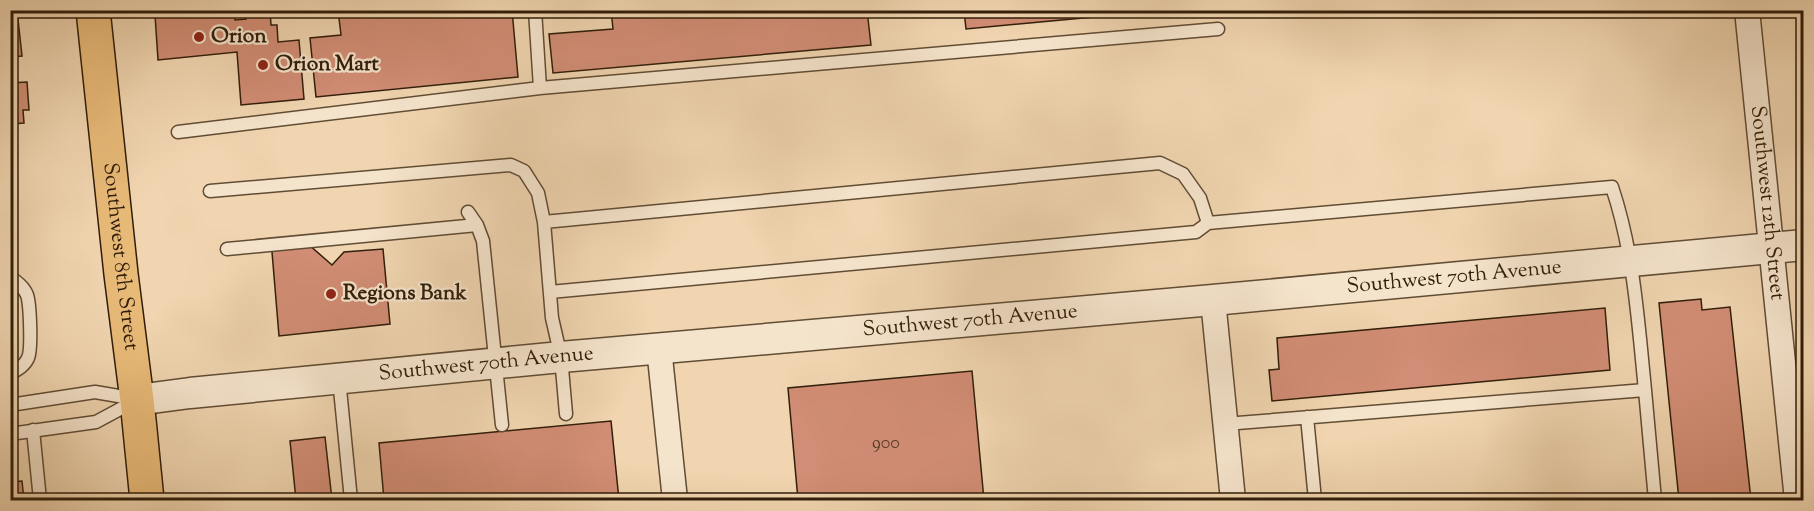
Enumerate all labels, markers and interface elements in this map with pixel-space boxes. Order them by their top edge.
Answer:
place label: Orion [211,22,267,52]
marker: Orion [192,30,206,44]
place label: Orion Mart [275,50,380,80]
marker: Orion Mart [256,58,270,72]
street label: Southwest 12th Street [1742,104,1792,302]
street label: Southwest 8th Street [94,161,146,352]
street label: Southwest 70th Avenue [1346,253,1563,302]
place label: Regions Bank [343,279,467,309]
marker: Regions Bank [324,287,338,301]
street label: Southwest 70th Avenue [862,297,1079,346]
street label: Southwest 70th Avenue [377,339,595,390]
house number: 900 [872,431,900,457]

